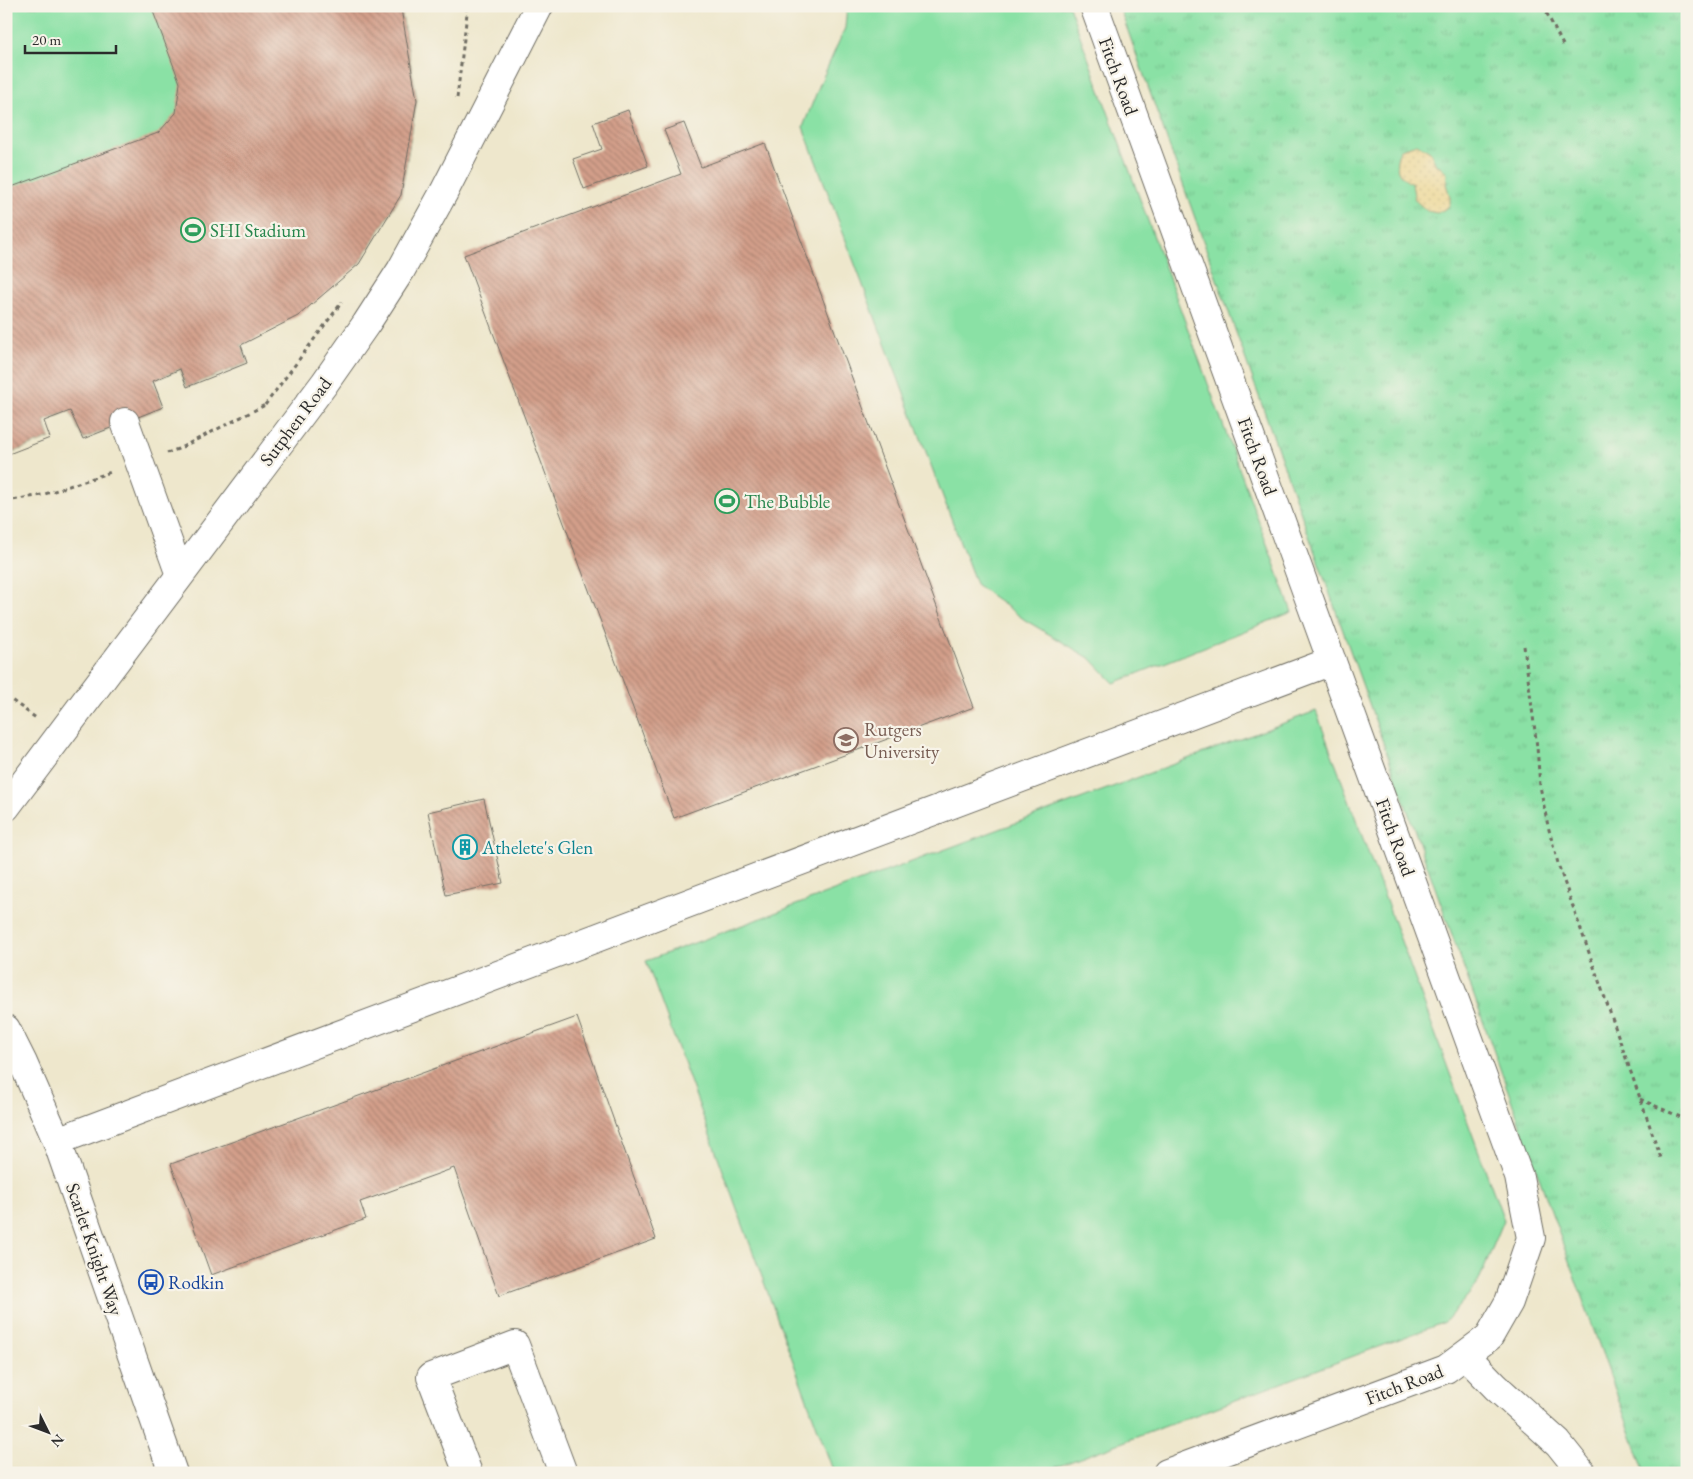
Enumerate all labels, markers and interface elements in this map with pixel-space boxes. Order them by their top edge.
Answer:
scale bar [25,22,116,54]
text: 20 m [32,30,61,49]
street label: Fitch Road [1093,34,1144,119]
sports icon: SHI Stadium [180,217,206,243]
place label: SHI Stadium [210,218,306,243]
street label: Sutphen Road [254,371,337,471]
street label: Fitch Road [1232,414,1283,499]
sports icon: The Bubble [714,488,740,514]
place label: The Bubble [744,489,830,514]
place label: Rutgers University [864,717,940,764]
school or university icon: Rutgers University [833,727,859,753]
street label: Fitch Road [1370,795,1421,880]
building icon: Athelete's Glen [452,834,478,860]
place label: Athelete's Glen [481,835,593,860]
street label: Scarlet Knight Way [60,1180,129,1319]
bus stop icon: Rodkin [138,1269,164,1295]
place label: Rodkin [168,1270,224,1295]
street label: Fitch Road [1362,1358,1447,1411]
north arrow [22,1406,72,1456]
text: N [47,1430,68,1451]

